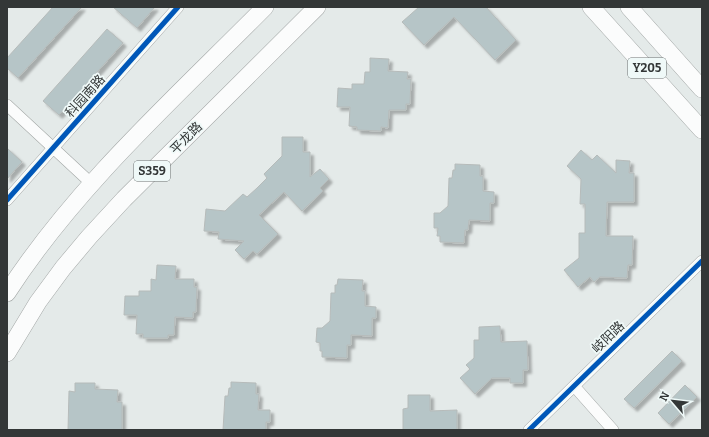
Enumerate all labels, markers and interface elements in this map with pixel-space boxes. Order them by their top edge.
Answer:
road number: Y205 [628,58,666,78]
street label: 科园南路 [62,72,108,120]
street label: 平龙路 [167,119,205,157]
road number: S359 [134,161,170,181]
street label: 岐阳路 [589,318,627,356]
north arrow [653,381,693,421]
text: N [657,389,673,403]

